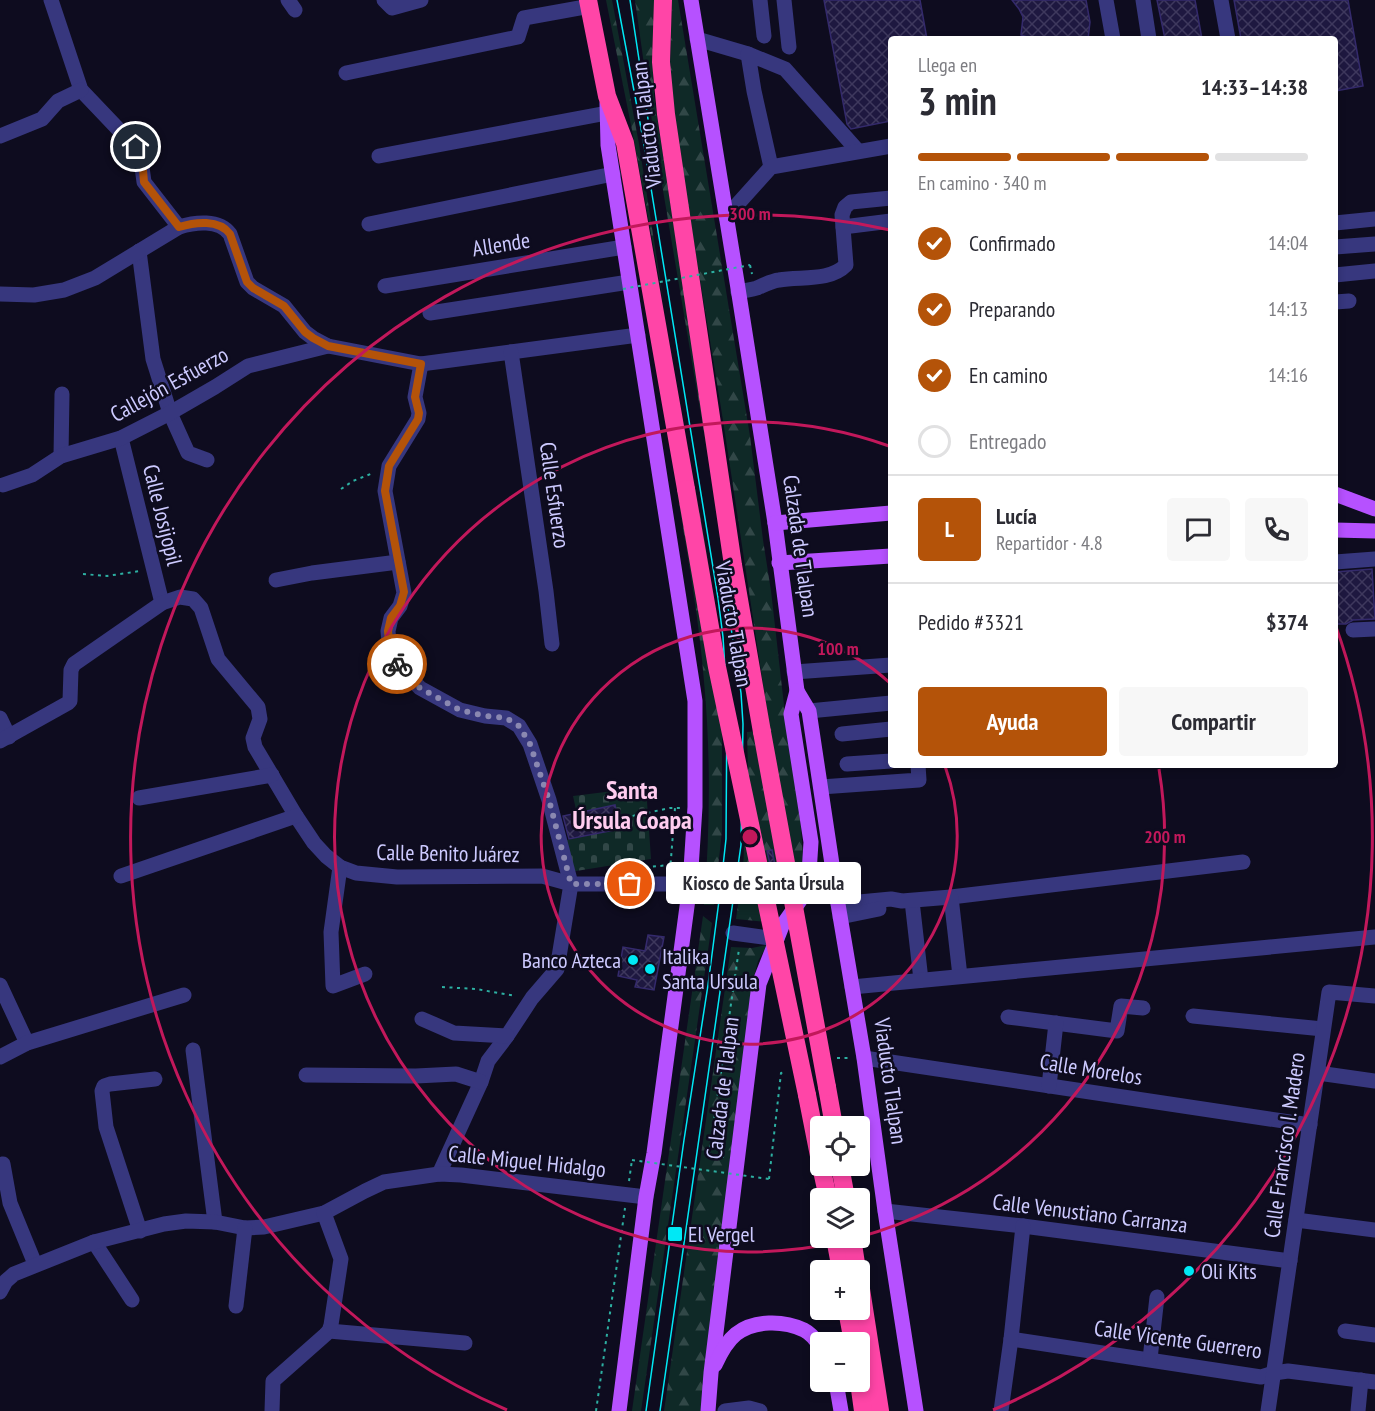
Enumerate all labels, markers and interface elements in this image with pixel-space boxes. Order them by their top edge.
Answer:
text: Llega en [918,52,977,78]
street label: Viaducto Tlalpan [624,60,668,191]
text: 14:33–14:38 [1201,73,1308,101]
text: 3 min [918,75,997,126]
pin [110,121,161,172]
icon: home [119,130,152,163]
text: En camino · 340 m [918,170,1047,196]
text: 300 m [729,202,771,225]
street label: Allende [470,226,532,262]
icon: check [918,227,951,260]
text: Confirmado [969,229,1055,257]
text: 14:04 [1268,230,1308,256]
icon: check [918,293,951,326]
text: Preparando [969,295,1055,323]
text: 14:13 [1268,296,1308,322]
street label: Callejón Esfuerzo [105,340,233,428]
icon: check [918,359,951,392]
text: En camino [969,361,1048,389]
text: 14:16 [1268,362,1308,388]
text: Entregado [969,427,1046,455]
street label: Calle Esfuerzo [534,440,576,550]
street label: Calle Josijopil [137,461,189,569]
street label: Calzada de Tlalpan [777,473,825,619]
button: chat [1167,498,1230,561]
button: phone [1245,498,1308,561]
text: Lucía [996,502,1037,530]
text: L [945,515,954,543]
text: Repartidor · 4.8 [996,530,1103,556]
street label: Viaducto Tlalpan [709,558,759,689]
text: Pedido #3321 [918,608,1024,636]
text: $374 [1266,608,1308,636]
courier [367,634,427,694]
text: 100 m [817,637,859,660]
icon: bike [381,648,414,681]
button: Ayuda [918,687,1107,756]
button: Compartir [1119,687,1308,756]
district label: Santa Úrsula Coapa [572,773,692,836]
text: 200 m [1144,825,1186,848]
centre of rings [740,827,760,847]
street label: Calle Benito Juárez [376,838,520,868]
pin [604,858,655,909]
callout: Kiosco de Santa Úrsula [666,863,861,905]
icon: bag [613,867,646,900]
text: Kiosco de Santa Úrsula [683,870,844,896]
place label: Italika Santa Ursula [662,942,758,995]
place label: Banco Azteca [522,946,621,974]
marker: Banco Azteca [626,953,640,967]
marker: Italika Santa Ursula [643,962,657,976]
street label: Calzada de Tlalpan [699,1015,745,1161]
street label: Viaducto Tlalpan [868,1015,914,1146]
street label: Calle Morelos [1038,1047,1144,1091]
street label: Calle Francisco I. Madero [1257,1050,1311,1240]
map controls [810,1116,870,1392]
button: locate [810,1116,870,1176]
street label: Calle Miguel Hidalgo [447,1139,607,1183]
street label: Calle Venustiano Carranza [991,1187,1189,1239]
button: layers [810,1188,870,1248]
place label: El Vergel [688,1220,756,1248]
marker: El Vergel [666,1225,684,1243]
place label: Oli Kits [1201,1257,1257,1285]
button: + [810,1260,870,1320]
marker: Oli Kits [1182,1264,1196,1278]
street label: Calle Vicente Guerrero [1092,1313,1264,1365]
button: − [810,1332,870,1392]

